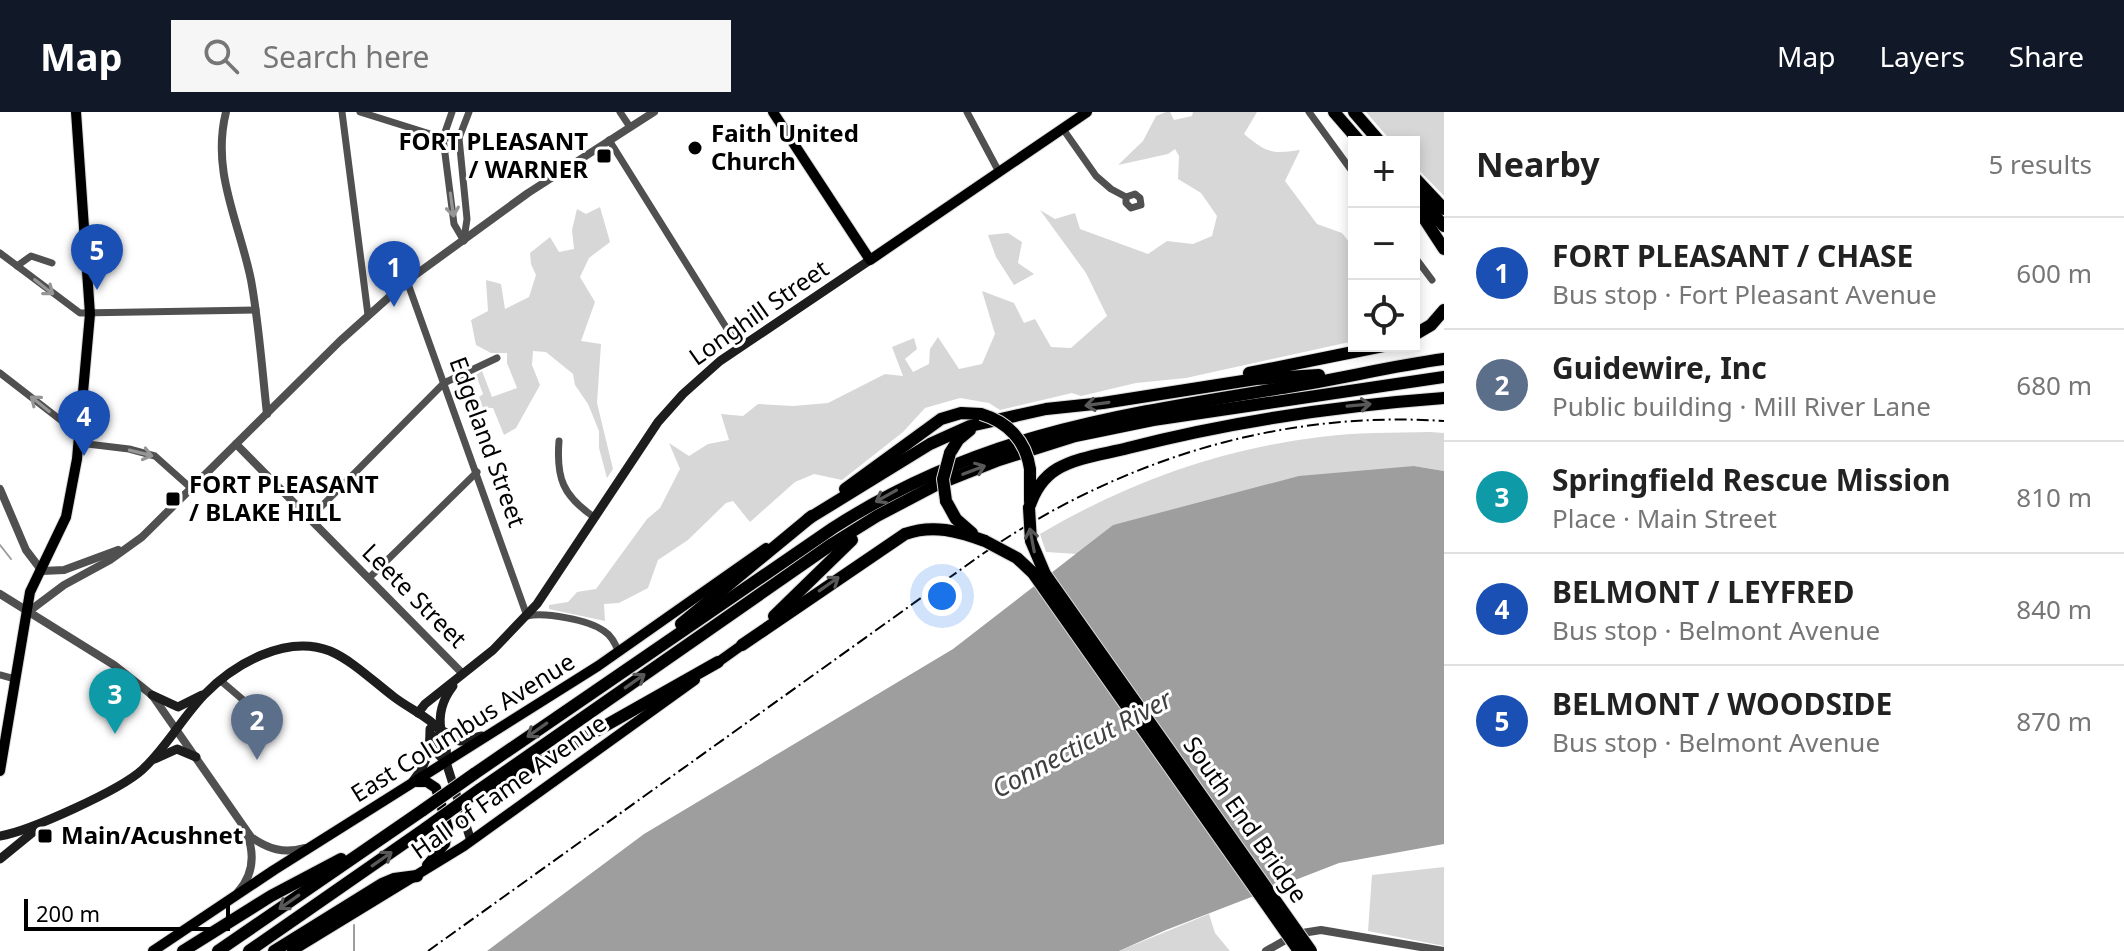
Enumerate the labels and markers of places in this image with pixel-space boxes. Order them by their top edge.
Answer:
place label: Faith United Church [711,116,859,177]
place label: FORT PLEASANT / WARNER [398,124,588,185]
marker: Faith United Church [686,139,704,157]
marker: FORT PLEASANT / WARNER [595,147,613,165]
pin: 5 [71,224,123,290]
pin: 1 [368,241,420,307]
pin: 4 [58,390,110,456]
place label: FORT PLEASANT / BLAKE HILL [189,467,379,528]
marker: FORT PLEASANT / BLAKE HILL [164,490,182,508]
pin: 3 [89,668,141,734]
pin: 2 [231,694,283,760]
place label: Main/Acushnet [61,818,243,851]
marker: Main/Acushnet [36,827,54,845]

